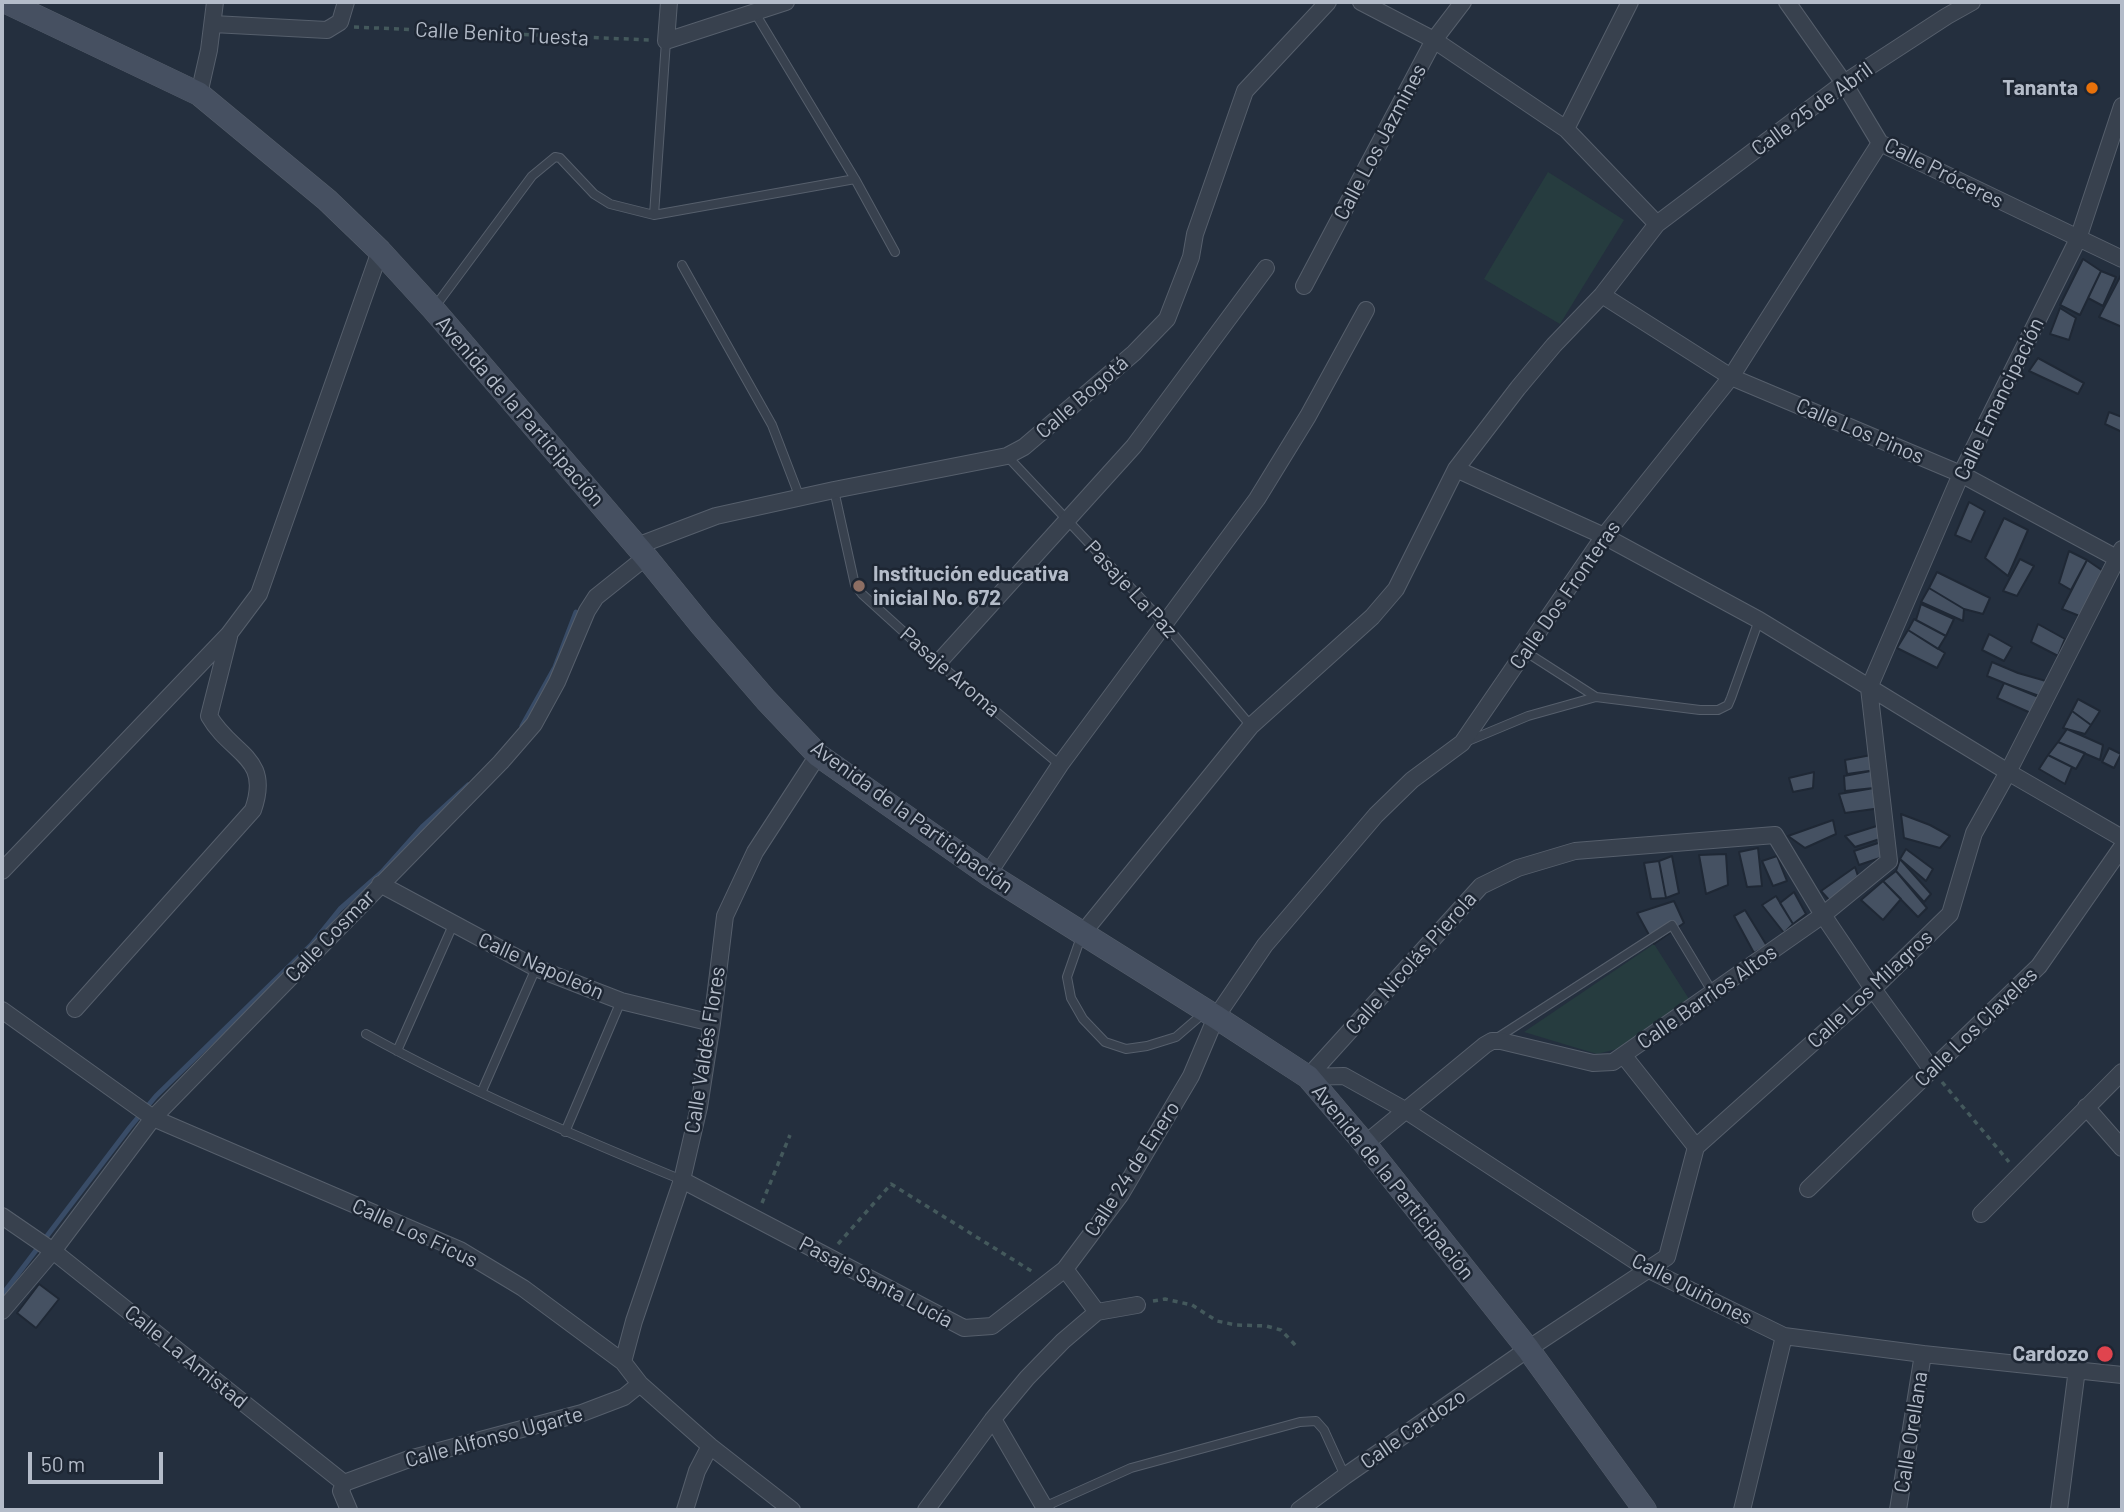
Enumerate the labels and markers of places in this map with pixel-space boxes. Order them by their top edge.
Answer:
place label: Tananta [2002,75,2078,101]
marker: Tananta [2084,80,2100,96]
place label: Institución educativa inicial No. 672 [873,561,1069,611]
marker: Institución educativa inicial No. 672 [851,578,867,594]
place label: Cardozo [2012,1341,2089,1367]
marker: Cardozo [2095,1344,2115,1364]

